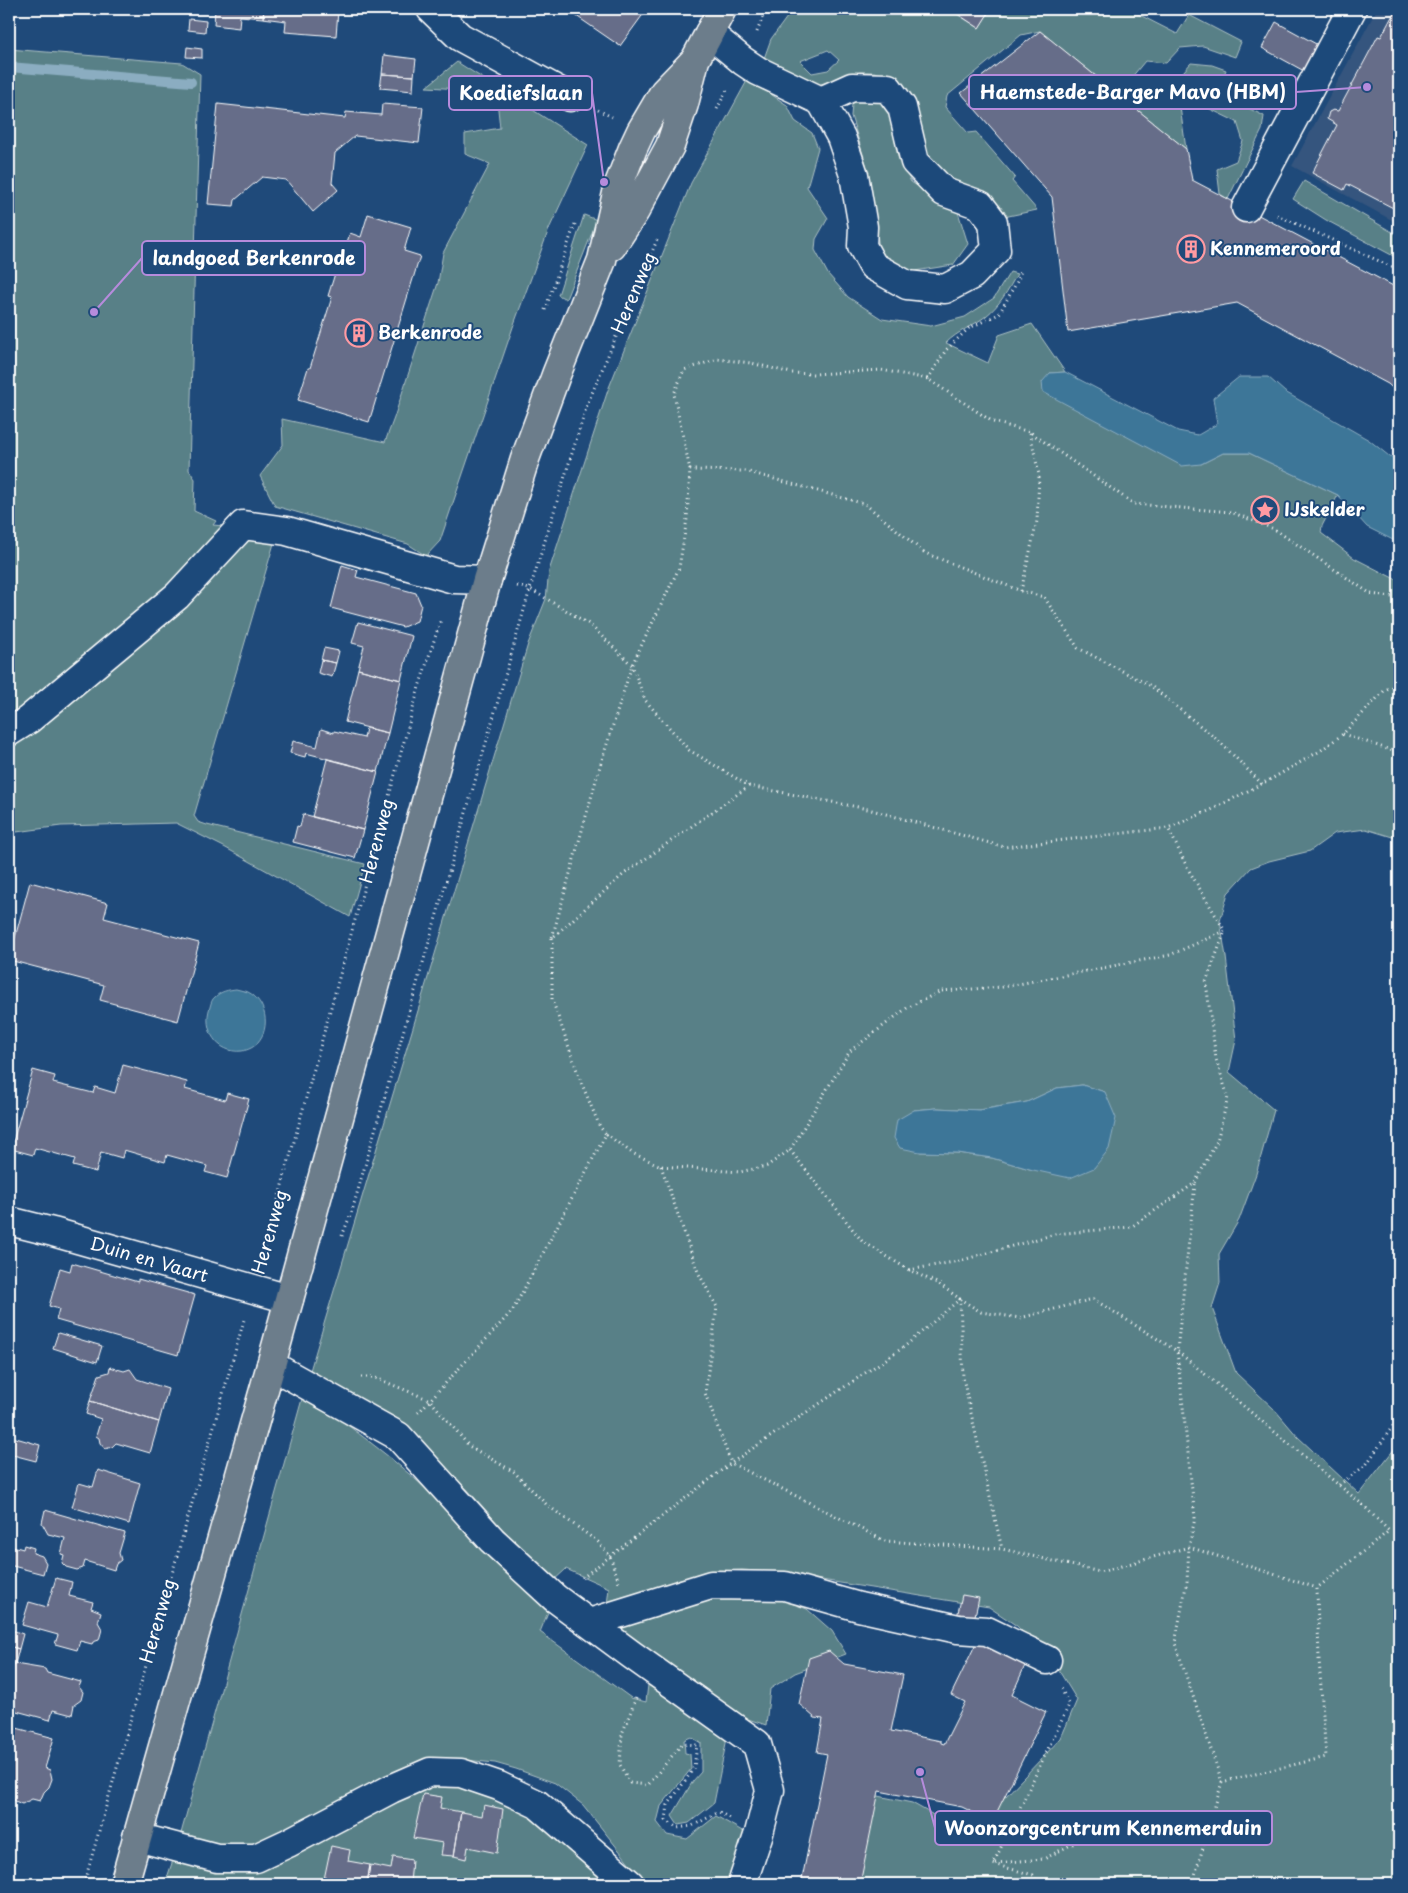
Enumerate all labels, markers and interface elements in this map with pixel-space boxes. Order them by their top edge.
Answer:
callout: Haemstede-Barger Mavo (HBM) [969,75,1296,109]
callout: Koediefslaan [449,76,592,110]
text: Haemstede-Barger Mavo (HBM) [980,77,1286,105]
text: Koediefslaan [459,78,583,106]
building icon: Kennemeroord [1176,234,1206,264]
place label: Kennemeroord [1210,234,1341,261]
callout: landgoed Berkenrode [142,241,365,275]
text: landgoed Berkenrode [152,243,356,271]
street label: Herenweg [603,247,662,338]
building icon: Berkenrode [344,318,374,348]
place label: Berkenrode [378,318,482,345]
place icon: IJskelder [1250,495,1280,525]
place label: IJskelder [1284,495,1366,522]
street label: Herenweg [351,795,400,886]
street label: Herenweg [244,1186,294,1277]
street label: Duin en Vaart [87,1229,212,1288]
street label: Herenweg [132,1575,182,1666]
callout: Woonzorgcentrum Kennemerduin [935,1811,1272,1845]
text: Woonzorgcentrum Kennemerduin [944,1813,1262,1841]

